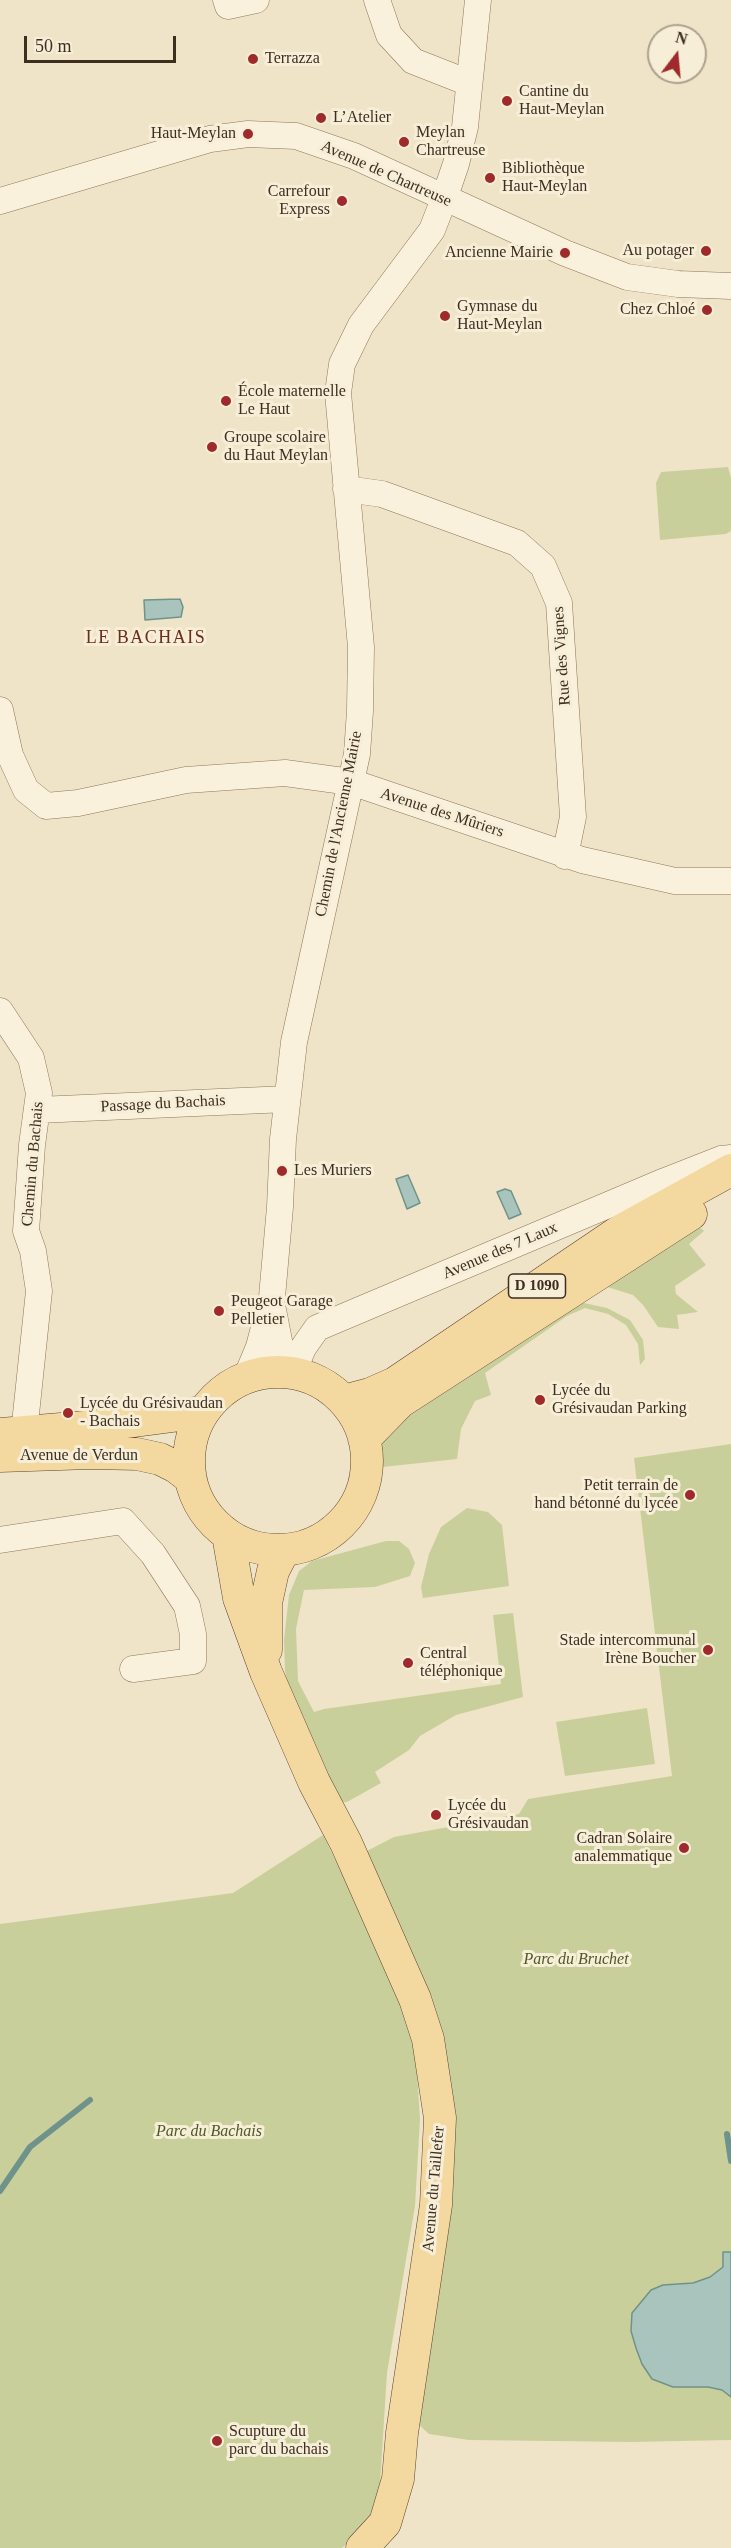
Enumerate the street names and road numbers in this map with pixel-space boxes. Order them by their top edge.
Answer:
street label: Avenue de Chartreuse [318,137,454,211]
street label: Rue des Vignes [549,606,575,706]
street label: Chemin de l'Ancienne Mairie [312,729,366,919]
street label: Avenue des Mûriers [378,784,506,842]
street label: Passage du Bachais [100,1091,226,1117]
street label: Chemin du Bachais [18,1101,48,1227]
street label: Avenue des 7 Laux [440,1218,560,1284]
road number: D 1090 [508,1274,566,1298]
street label: Avenue de Verdun [20,1446,138,1466]
street label: Avenue du Taillefer [419,2125,449,2253]

